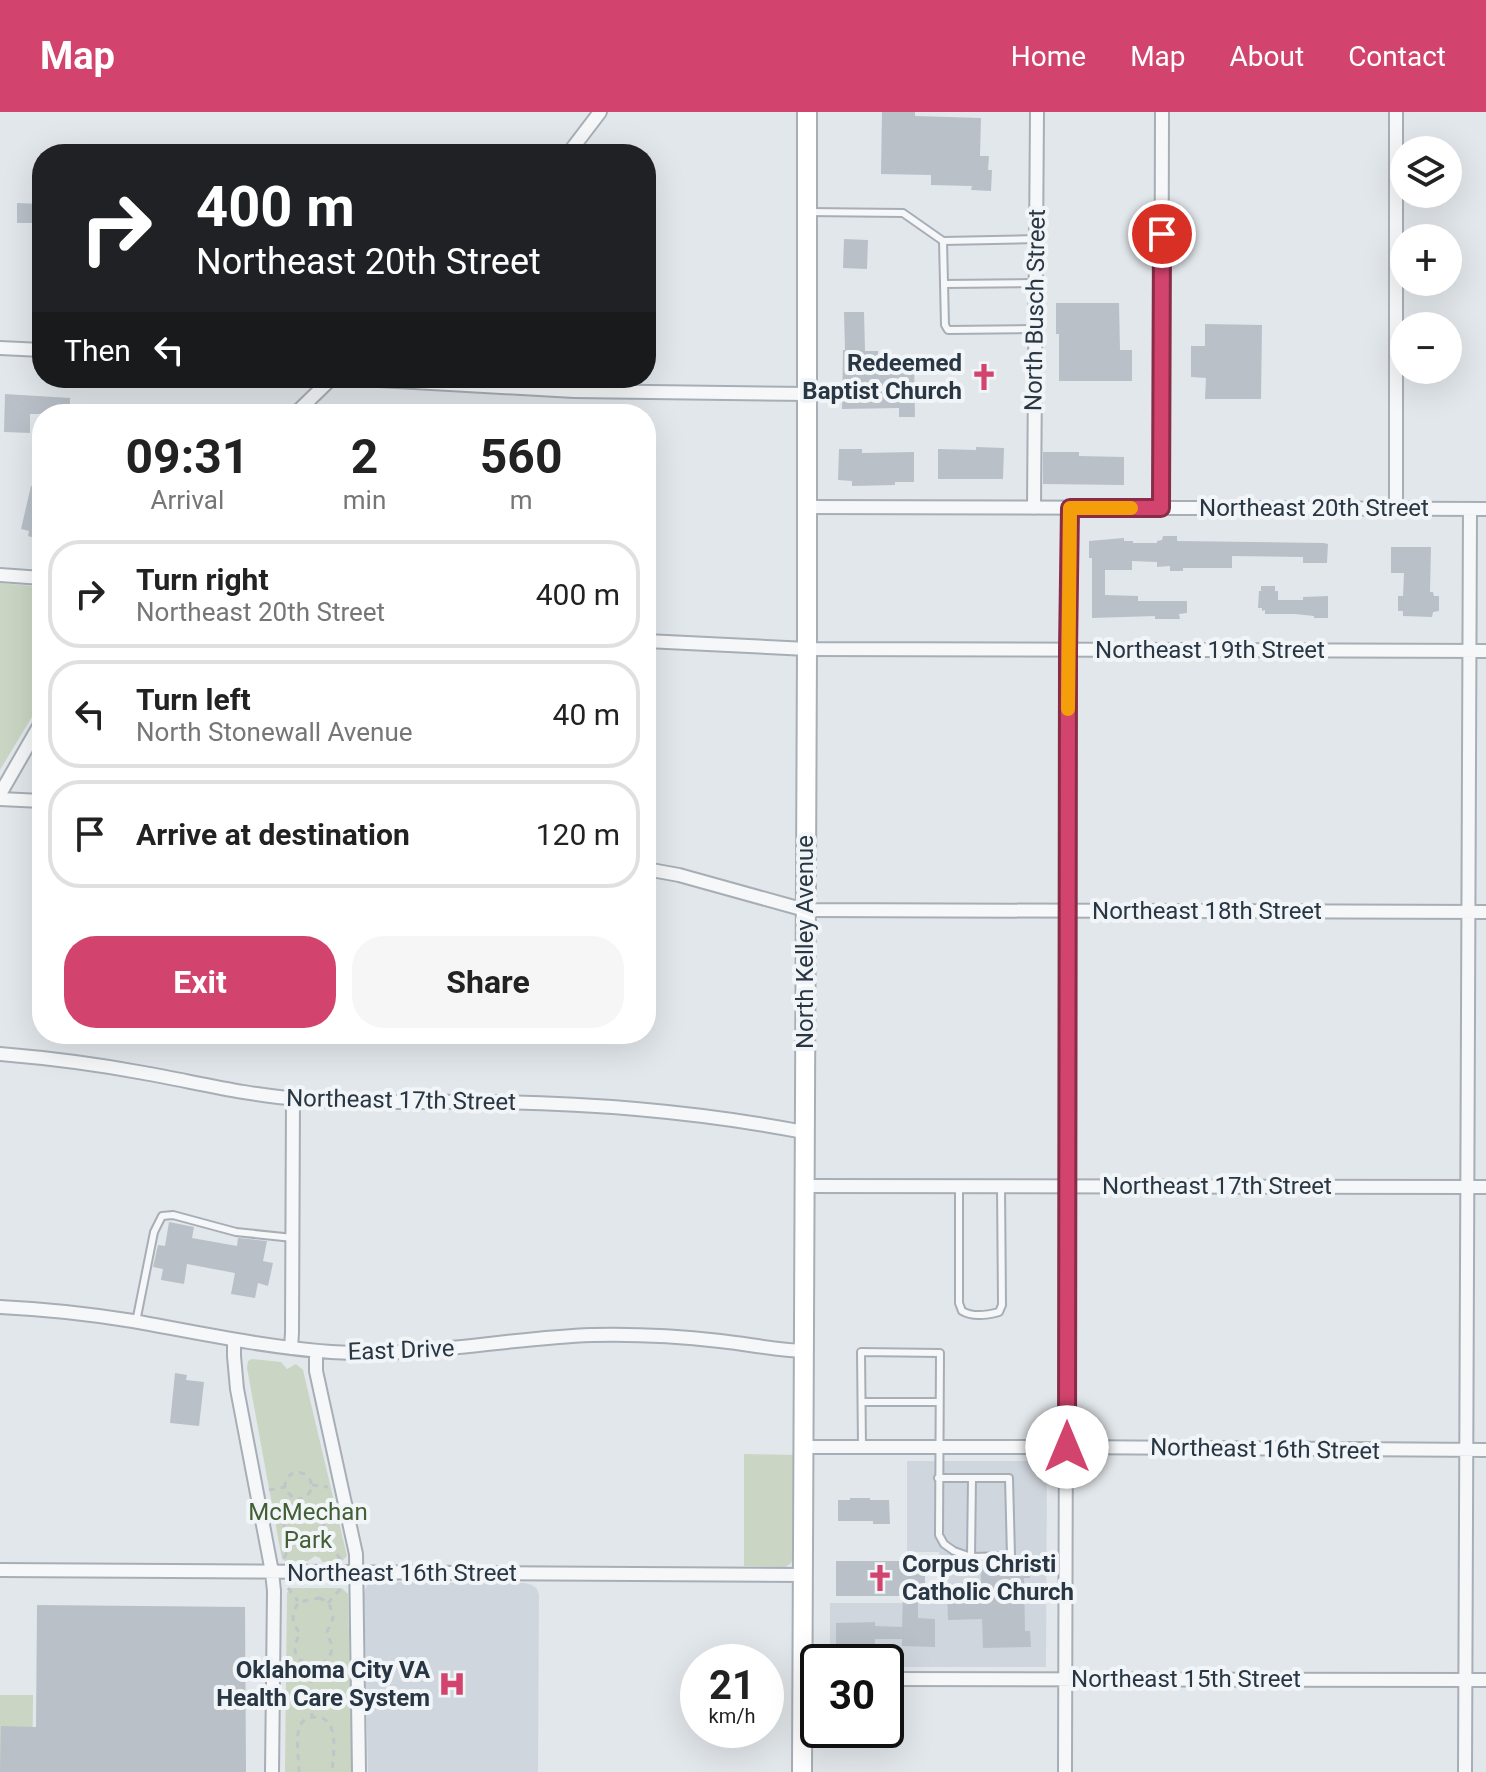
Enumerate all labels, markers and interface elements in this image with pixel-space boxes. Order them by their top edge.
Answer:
text: Map [40,34,115,78]
text: Home [1011,40,1086,73]
text: Map [1130,40,1186,73]
text: About [1230,40,1304,73]
text: Contact [1348,40,1446,73]
map controls [1390,136,1462,384]
button: layers [1390,136,1462,208]
text: 400 m [196,174,355,240]
icon: right [64,176,168,280]
pin [1128,200,1196,268]
street label: North Busch Street [1019,209,1051,411]
icon: arrive [1140,212,1184,256]
button: + [1390,224,1462,296]
text: Northeast 20th Street [196,241,541,283]
button: − [1390,312,1462,384]
icon: left [147,328,191,372]
text: Then [64,333,131,368]
place label: Redeemed Baptist Church [802,349,962,405]
church icon: Redeemed Baptist Church [969,362,999,392]
text: 09:31 [126,428,249,485]
text: 2 [351,428,378,485]
text: 560 [480,428,562,485]
text: Arrival [151,485,224,515]
text: min [343,485,386,515]
text: m [510,485,533,515]
street label: Northeast 20th Street [1199,494,1429,522]
text: Turn right [136,562,269,597]
icon: right [68,572,112,616]
text: 400 m [536,577,620,612]
text: Northeast 20th Street [136,597,385,627]
street label: Northeast 19th Street [1095,636,1325,664]
text: Turn left [136,682,251,717]
icon: left [68,692,112,736]
text: 40 m [553,697,620,732]
text: North Stonewall Avenue [136,717,413,747]
icon: arrive [68,812,112,856]
text: Arrive at destination [136,817,410,852]
text: 120 m [536,817,620,852]
street label: North Kelley Avenue [791,835,819,1049]
street label: Northeast 18th Street [1092,897,1322,925]
button: Exit [64,936,336,1028]
button: Share [352,936,624,1028]
street label: Northeast 17th Street [286,1084,516,1116]
street label: Northeast 17th Street [1102,1172,1332,1200]
street label: East Drive [347,1334,455,1366]
position arrow [1025,1405,1109,1489]
street label: Northeast 16th Street [1150,1433,1380,1465]
park label: McMechan Park [248,1498,368,1554]
place label: Corpus Christi Catholic Church [902,1550,1074,1606]
street label: Northeast 16th Street [287,1559,517,1587]
church icon: Corpus Christi Catholic Church [865,1563,895,1593]
speed limit sign: 30 [800,1644,904,1748]
place label: Oklahoma City VA Health Care System [216,1656,431,1712]
text: 21 [709,1662,755,1709]
street label: Northeast 15th Street [1071,1665,1301,1693]
hospital icon: Oklahoma City VA Health Care System [437,1669,467,1699]
text: km/h [709,1704,755,1728]

